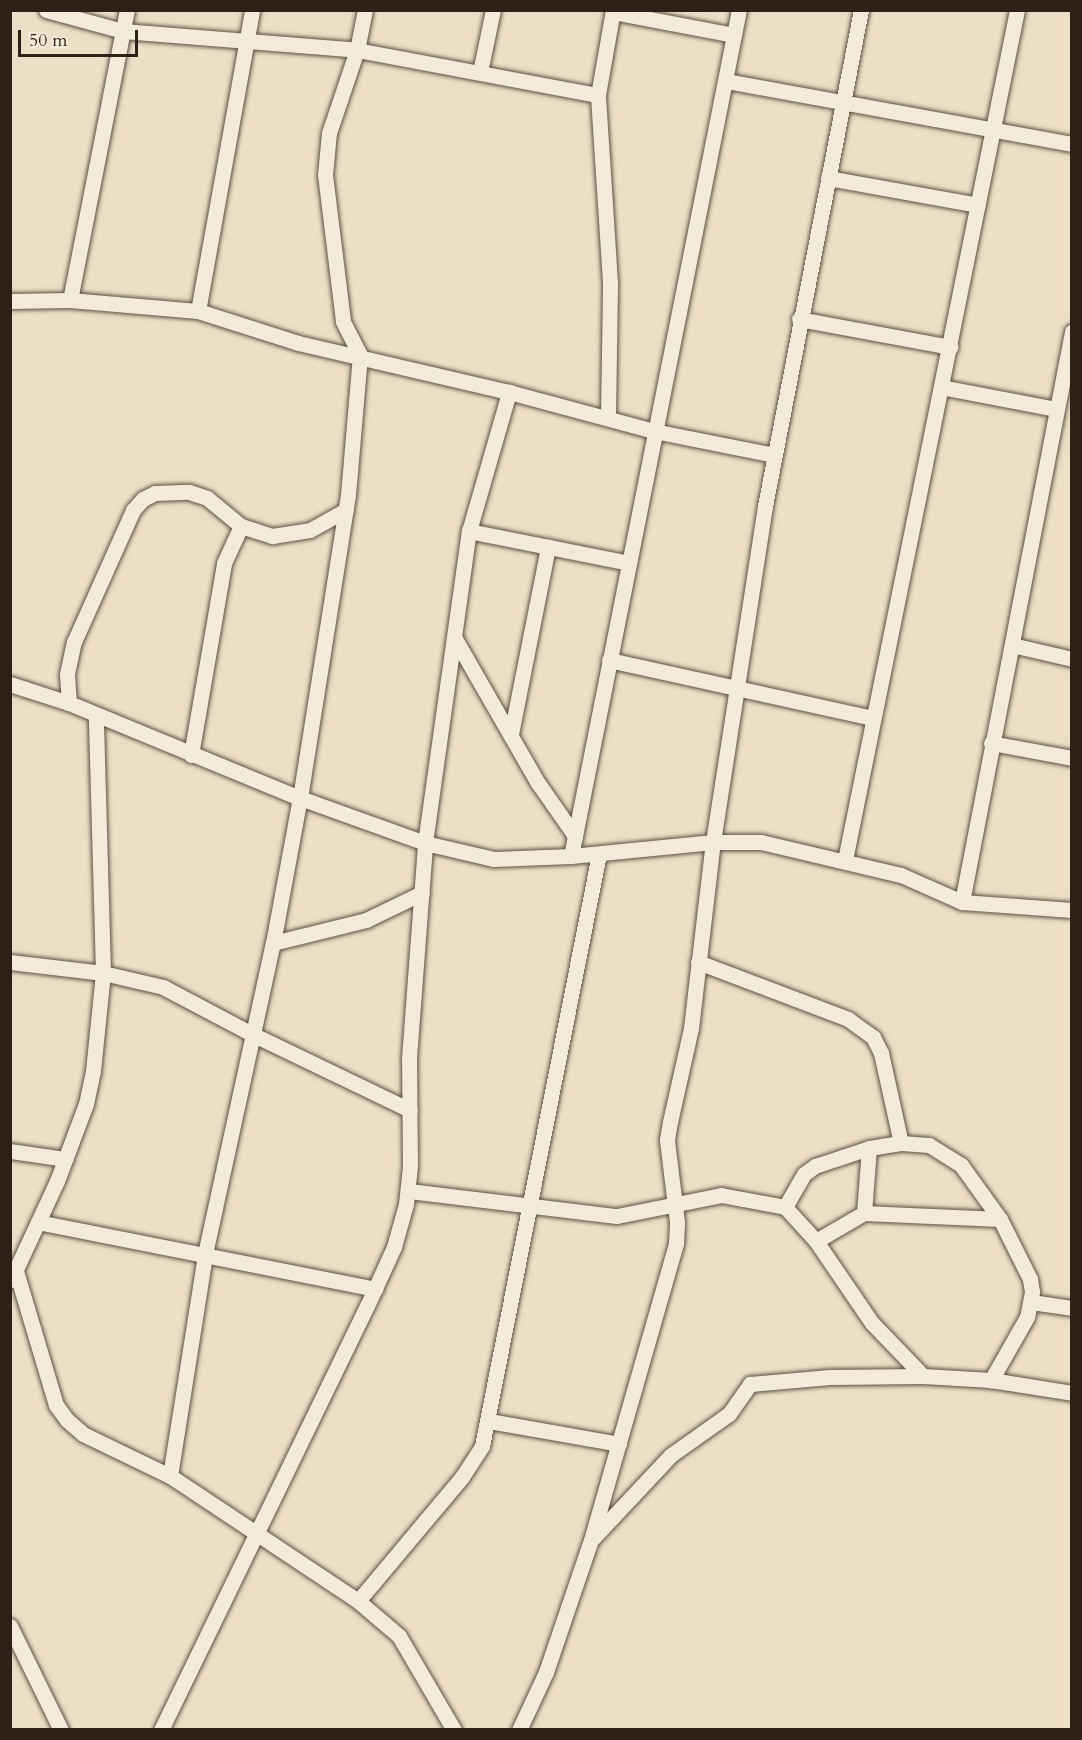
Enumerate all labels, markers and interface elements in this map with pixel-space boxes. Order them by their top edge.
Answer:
scale bar [21,18,141,56]
text: 50 m [29,28,68,53]

